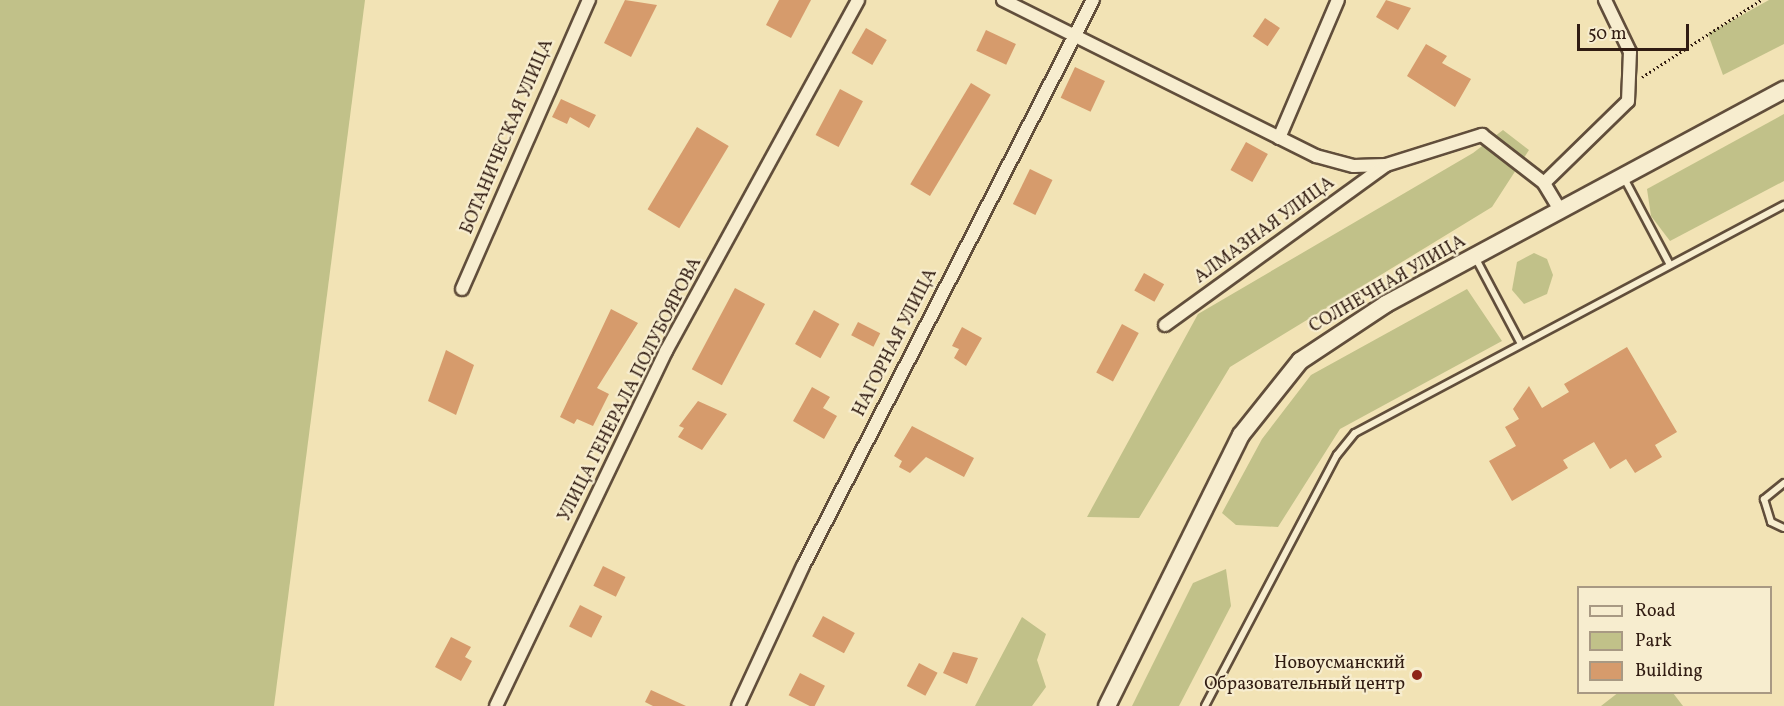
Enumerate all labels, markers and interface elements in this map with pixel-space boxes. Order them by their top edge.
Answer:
scale bar [1580,12,1692,50]
text: 50 m [1588,22,1627,47]
street label: БОТАНИЧЕСКАЯ УЛИЦА [457,36,559,238]
street label: АЛМАЗНАЯ УЛИЦА [1191,173,1339,289]
street label: СОЛНЕЧНАЯ УЛИЦА [1306,231,1470,339]
street label: УЛИЦА ГЕНЕРАЛА ПОЛУБОЯРОВА [555,254,707,526]
street label: НАГОРНАЯ УЛИЦА [849,265,943,421]
legend [1577,586,1772,694]
text: Road [1635,599,1676,624]
text: Park [1635,629,1672,654]
place label: Новоусманский Образовательный центр [1204,654,1405,696]
text: Building [1635,659,1703,684]
marker: Новоусманский Образовательный центр [1410,668,1424,682]

